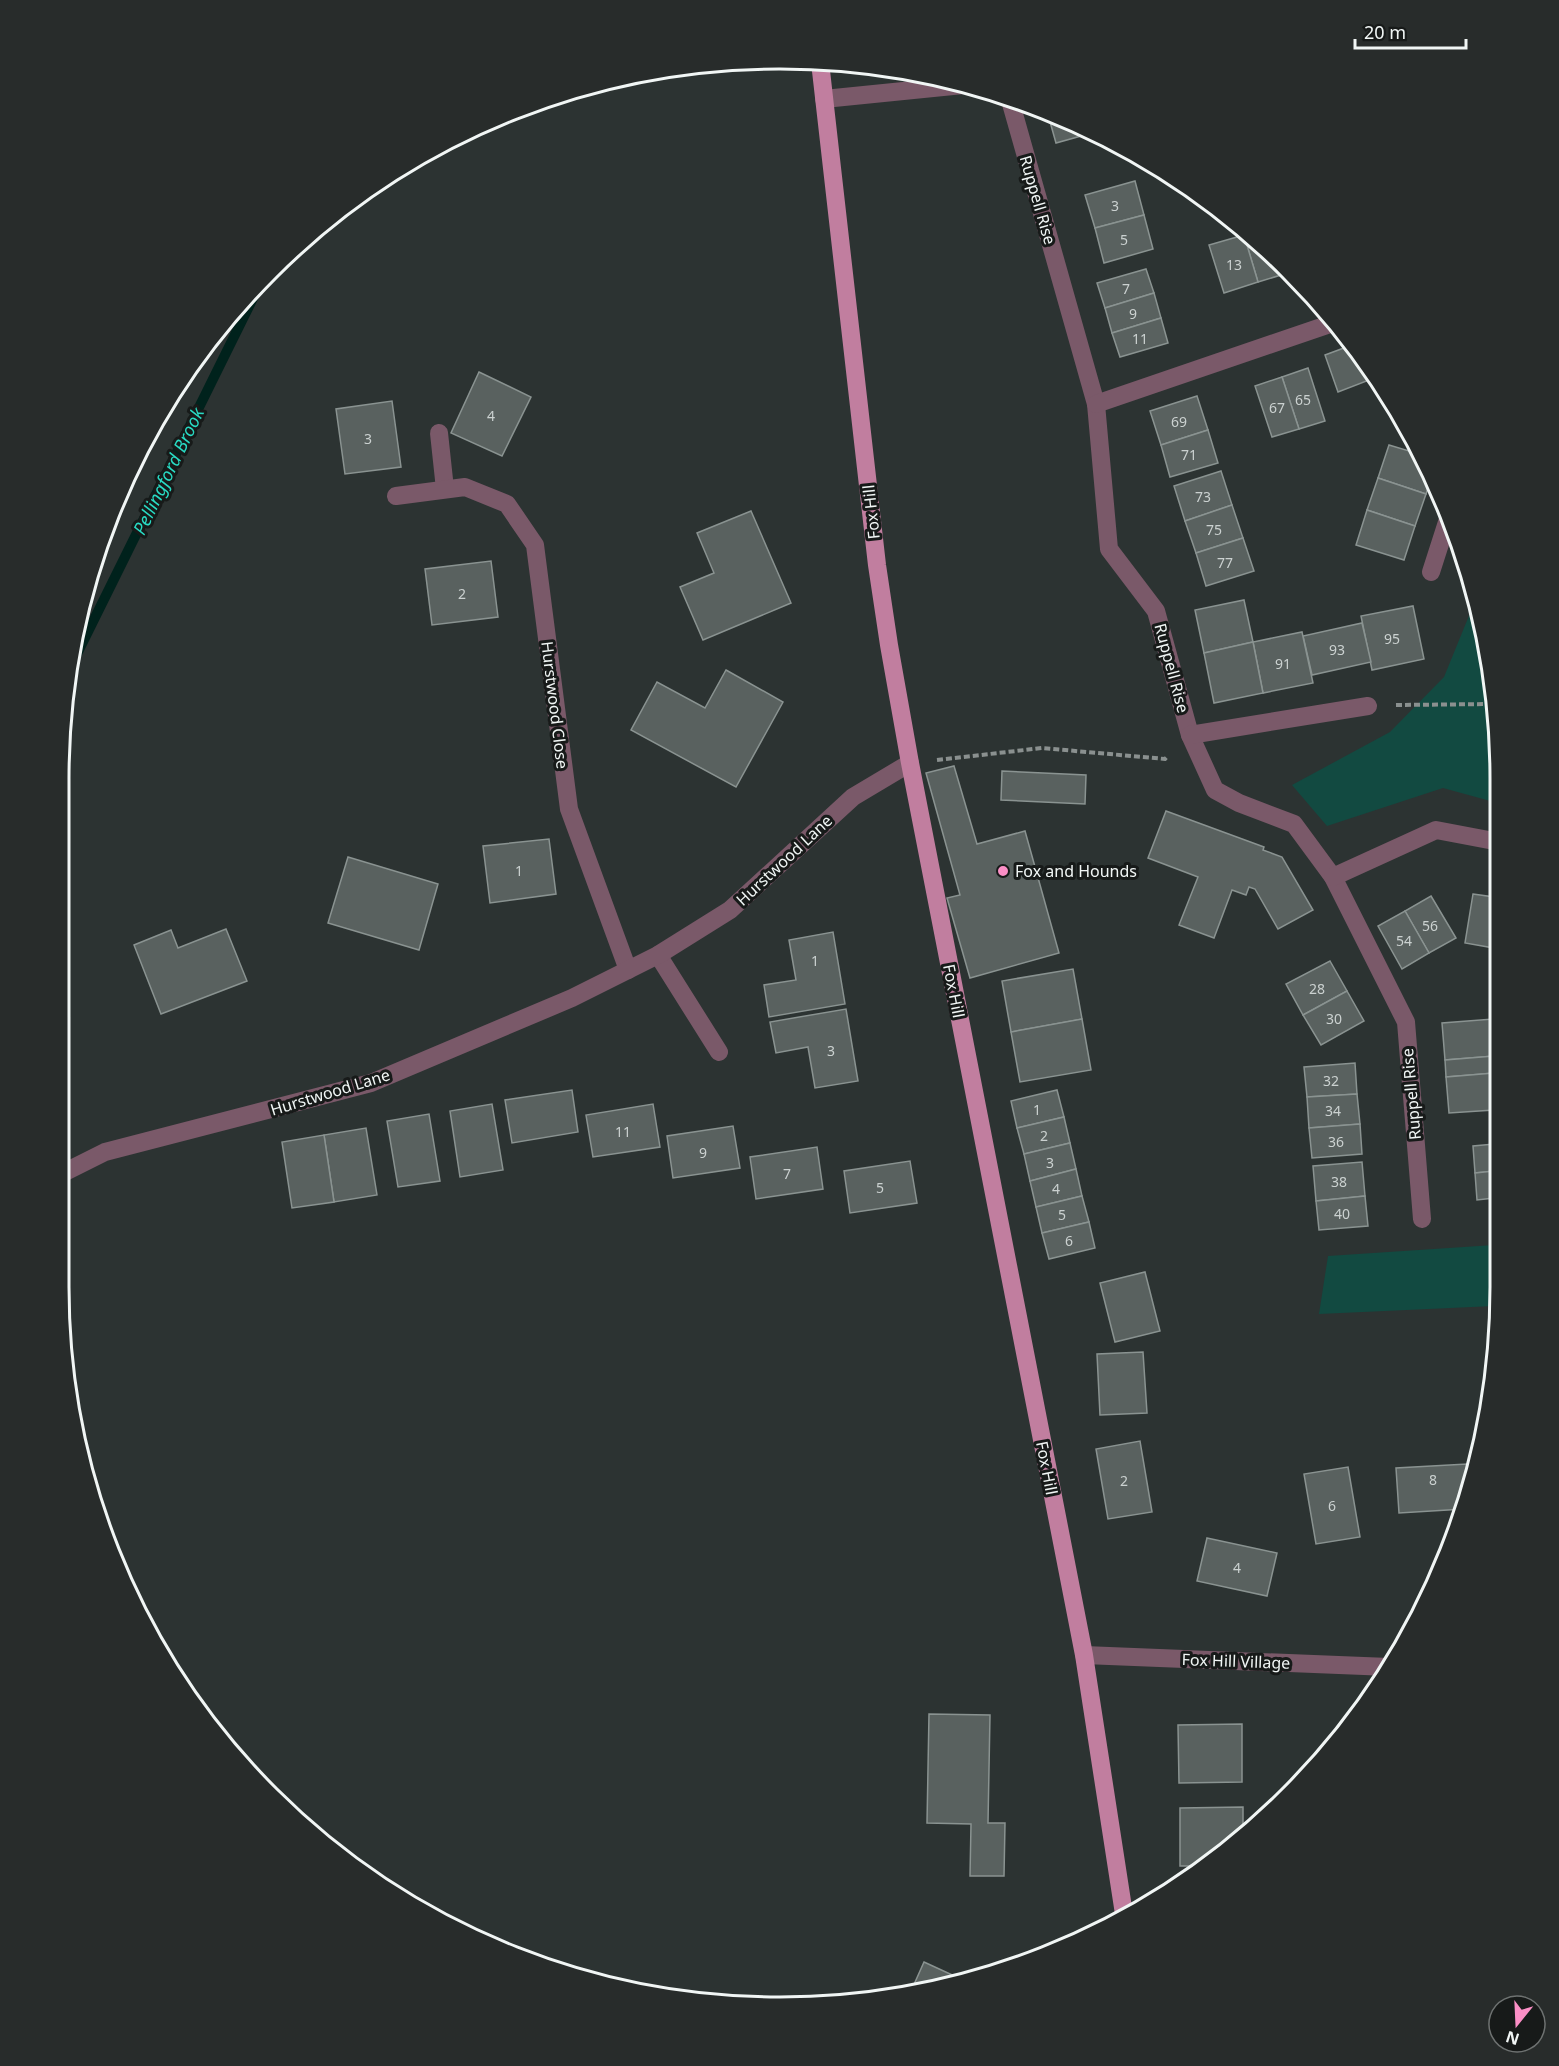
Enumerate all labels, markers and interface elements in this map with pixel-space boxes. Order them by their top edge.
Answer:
scale bar [1355,12,1466,50]
text: 20 m [1364,20,1406,44]
street label: Ruppell Rise [1015,153,1061,247]
house number: 3 [1111,196,1119,215]
house number: 5 [1120,230,1128,249]
house number: 13 [1226,255,1242,274]
house number: 7 [1122,279,1130,298]
house number: 9 [1129,304,1137,323]
house number: 11 [1132,329,1148,348]
house number: 65 [1295,390,1311,409]
house number: 67 [1269,398,1285,417]
water label: Pellingford Brook [127,403,210,539]
house number: 4 [487,406,495,425]
house number: 69 [1171,412,1187,431]
house number: 3 [364,429,372,448]
house number: 71 [1181,445,1197,464]
street label: Fox Hill [857,484,885,540]
house number: 73 [1195,487,1211,506]
house number: 75 [1206,520,1222,539]
house number: 77 [1217,553,1233,572]
house number: 2 [458,584,466,603]
street label: Ruppell Rise [1150,621,1194,715]
house number: 95 [1384,629,1400,648]
street label: Hurstwood Close [536,640,574,770]
house number: 93 [1329,640,1345,659]
house number: 91 [1275,654,1291,673]
street label: Hurstwood Lane [731,810,837,910]
place label: Fox and Hounds [1015,860,1137,882]
house number: 1 [515,861,523,880]
marker: Fox and Hounds [996,864,1010,878]
house number: 56 [1422,916,1438,935]
house number: 54 [1396,931,1412,950]
house number: 1 [811,951,819,970]
street label: Fox Hill [938,962,970,1020]
house number: 28 [1309,979,1325,998]
house number: 30 [1326,1009,1342,1028]
house number: 3 [827,1041,835,1060]
street label: Ruppell Rise [1396,1047,1426,1141]
street label: Hurstwood Lane [267,1063,393,1121]
house number: 32 [1323,1071,1339,1090]
house number: 1 [1033,1100,1041,1119]
house number: 34 [1325,1101,1341,1120]
house number: 11 [615,1122,631,1141]
house number: 2 [1040,1126,1048,1145]
house number: 36 [1328,1132,1344,1151]
house number: 9 [699,1143,707,1162]
house number: 3 [1046,1153,1054,1172]
house number: 7 [783,1164,791,1183]
house number: 38 [1331,1172,1347,1191]
house number: 5 [876,1178,884,1197]
house number: 4 [1052,1179,1060,1198]
house number: 40 [1334,1204,1350,1223]
house number: 5 [1058,1205,1066,1224]
house number: 6 [1065,1231,1073,1250]
street label: Fox Hill [1031,1439,1063,1497]
house number: 8 [1429,1470,1437,1489]
house number: 2 [1120,1471,1128,1490]
house number: 6 [1328,1496,1336,1515]
house number: 4 [1233,1558,1241,1577]
street label: Fox Hill Village [1181,1648,1291,1674]
north arrow [1487,1994,1547,2054]
text: N [1503,2026,1522,2051]

